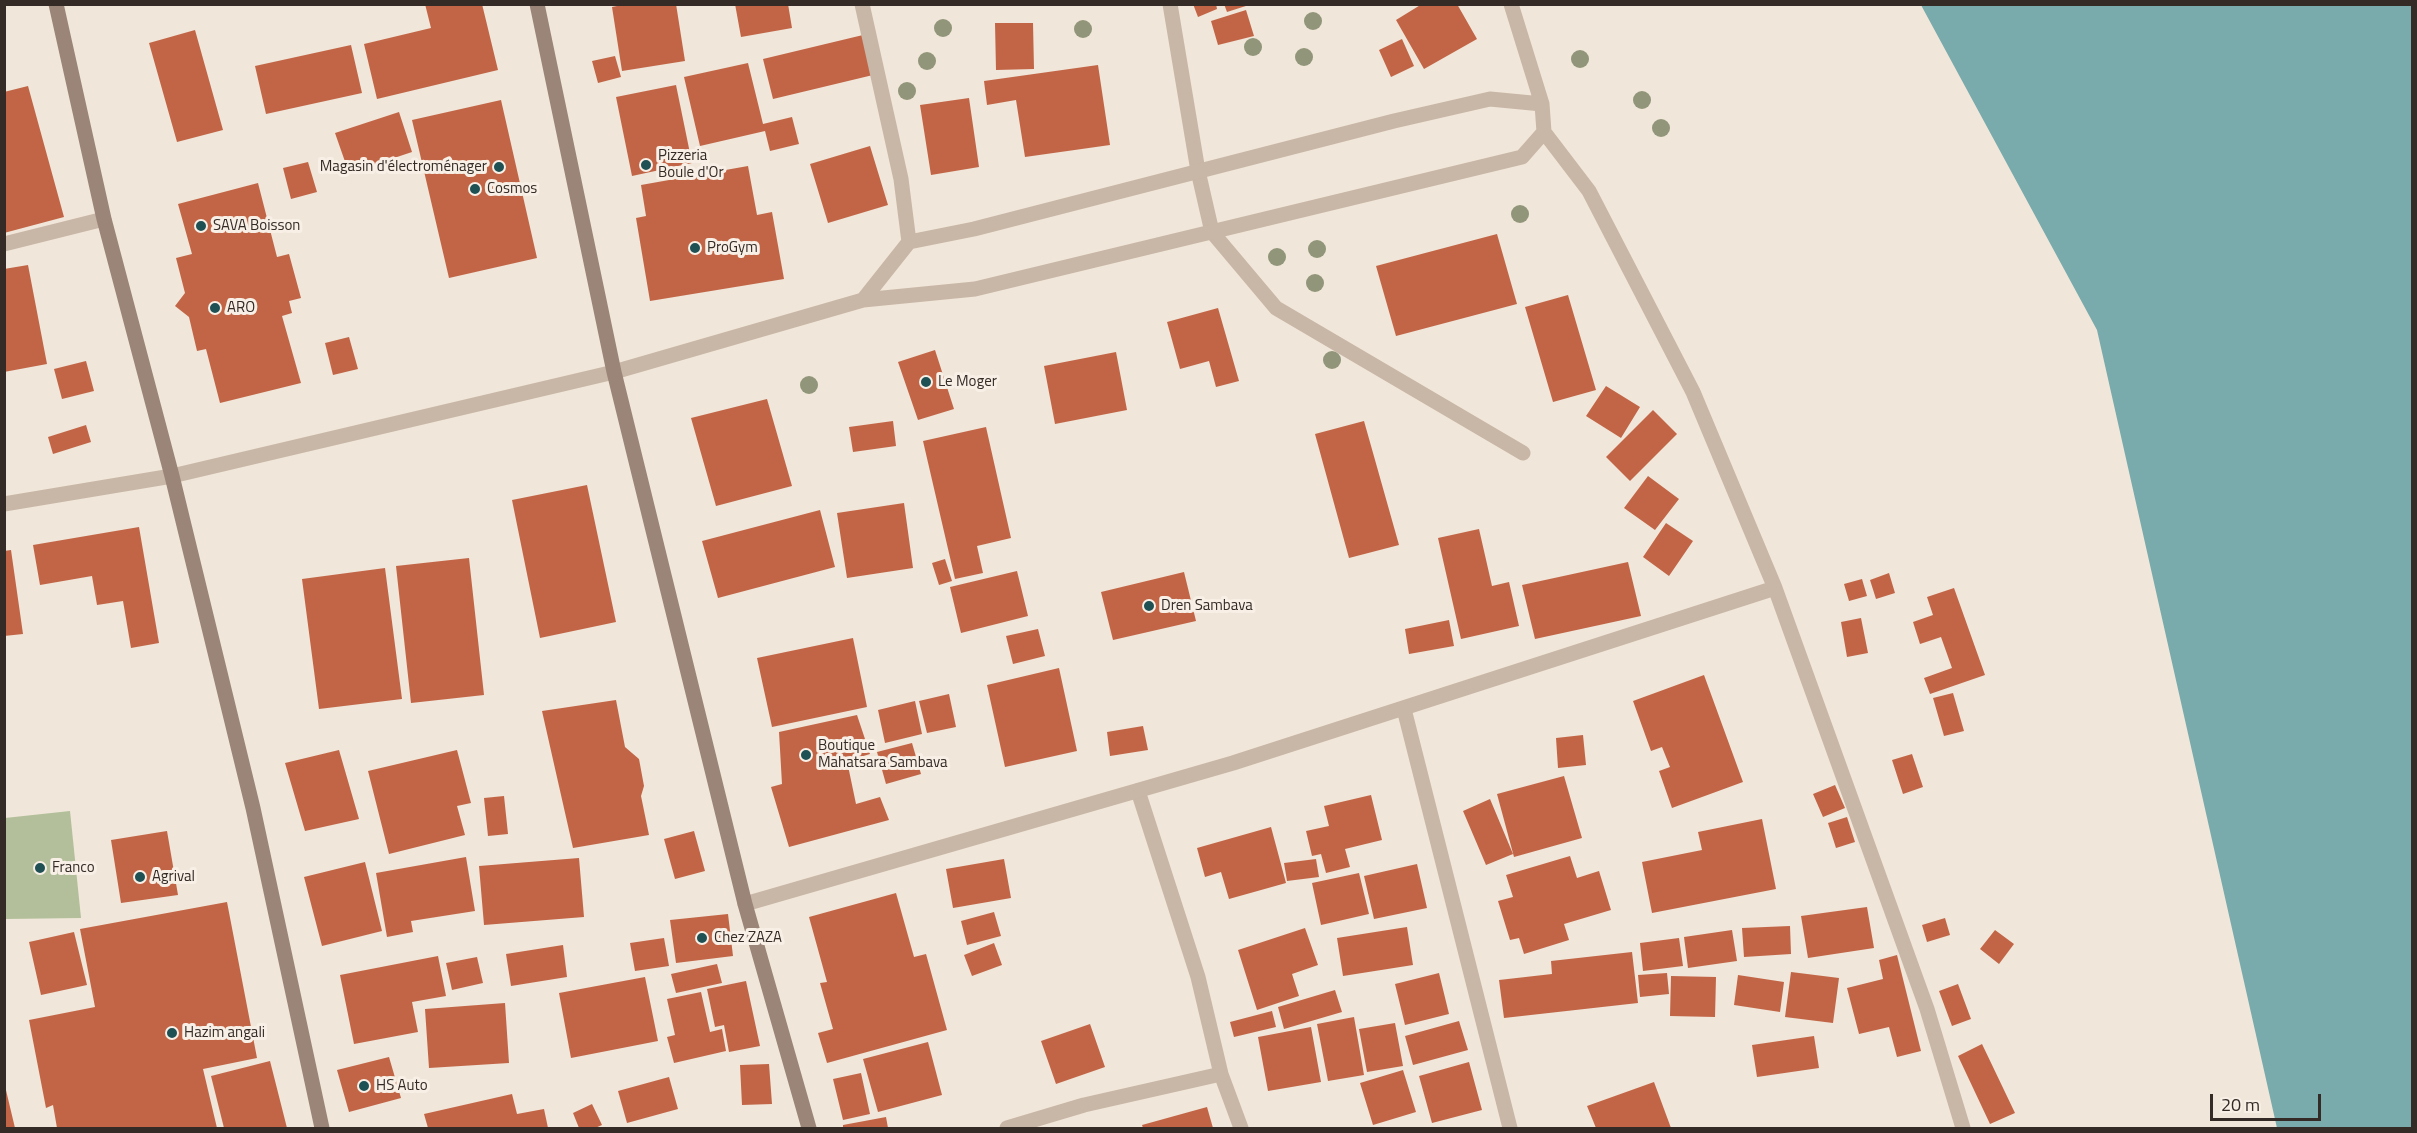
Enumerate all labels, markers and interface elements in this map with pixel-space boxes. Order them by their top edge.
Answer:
place label: Pizzeria Boule d'Or [658,147,724,182]
place label: Magasin d'électroménager [320,158,487,176]
marker: Pizzeria Boule d'Or [639,158,653,172]
marker: Magasin d'électroménager [492,160,506,174]
place label: Cosmos [487,180,537,198]
marker: Cosmos [468,182,482,196]
place label: SAVA Boisson [213,217,300,235]
marker: SAVA Boisson [194,219,208,233]
place label: ProGym [707,239,758,257]
marker: ProGym [688,241,702,255]
place label: ARO [227,299,255,317]
marker: ARO [208,301,222,315]
place label: Le Moger [938,373,997,391]
marker: Le Moger [919,375,933,389]
place label: Dren Sambava [1161,597,1253,615]
marker: Dren Sambava [1142,599,1156,613]
place label: Boutique Mahatsara Sambava [818,737,948,772]
marker: Boutique Mahatsara Sambava [799,748,813,762]
place label: Franco [52,859,95,877]
marker: Franco [33,861,47,875]
place label: Agrival [152,868,195,886]
marker: Agrival [133,870,147,884]
place label: Chez ZAZA [714,929,782,947]
marker: Chez ZAZA [695,931,709,945]
place label: Hazim angali [184,1024,265,1042]
marker: Hazim angali [165,1026,179,1040]
place label: HS Auto [376,1077,428,1095]
marker: HS Auto [357,1079,371,1093]
scale bar [2213,1082,2324,1120]
text: 20 m [2221,1091,2260,1118]

